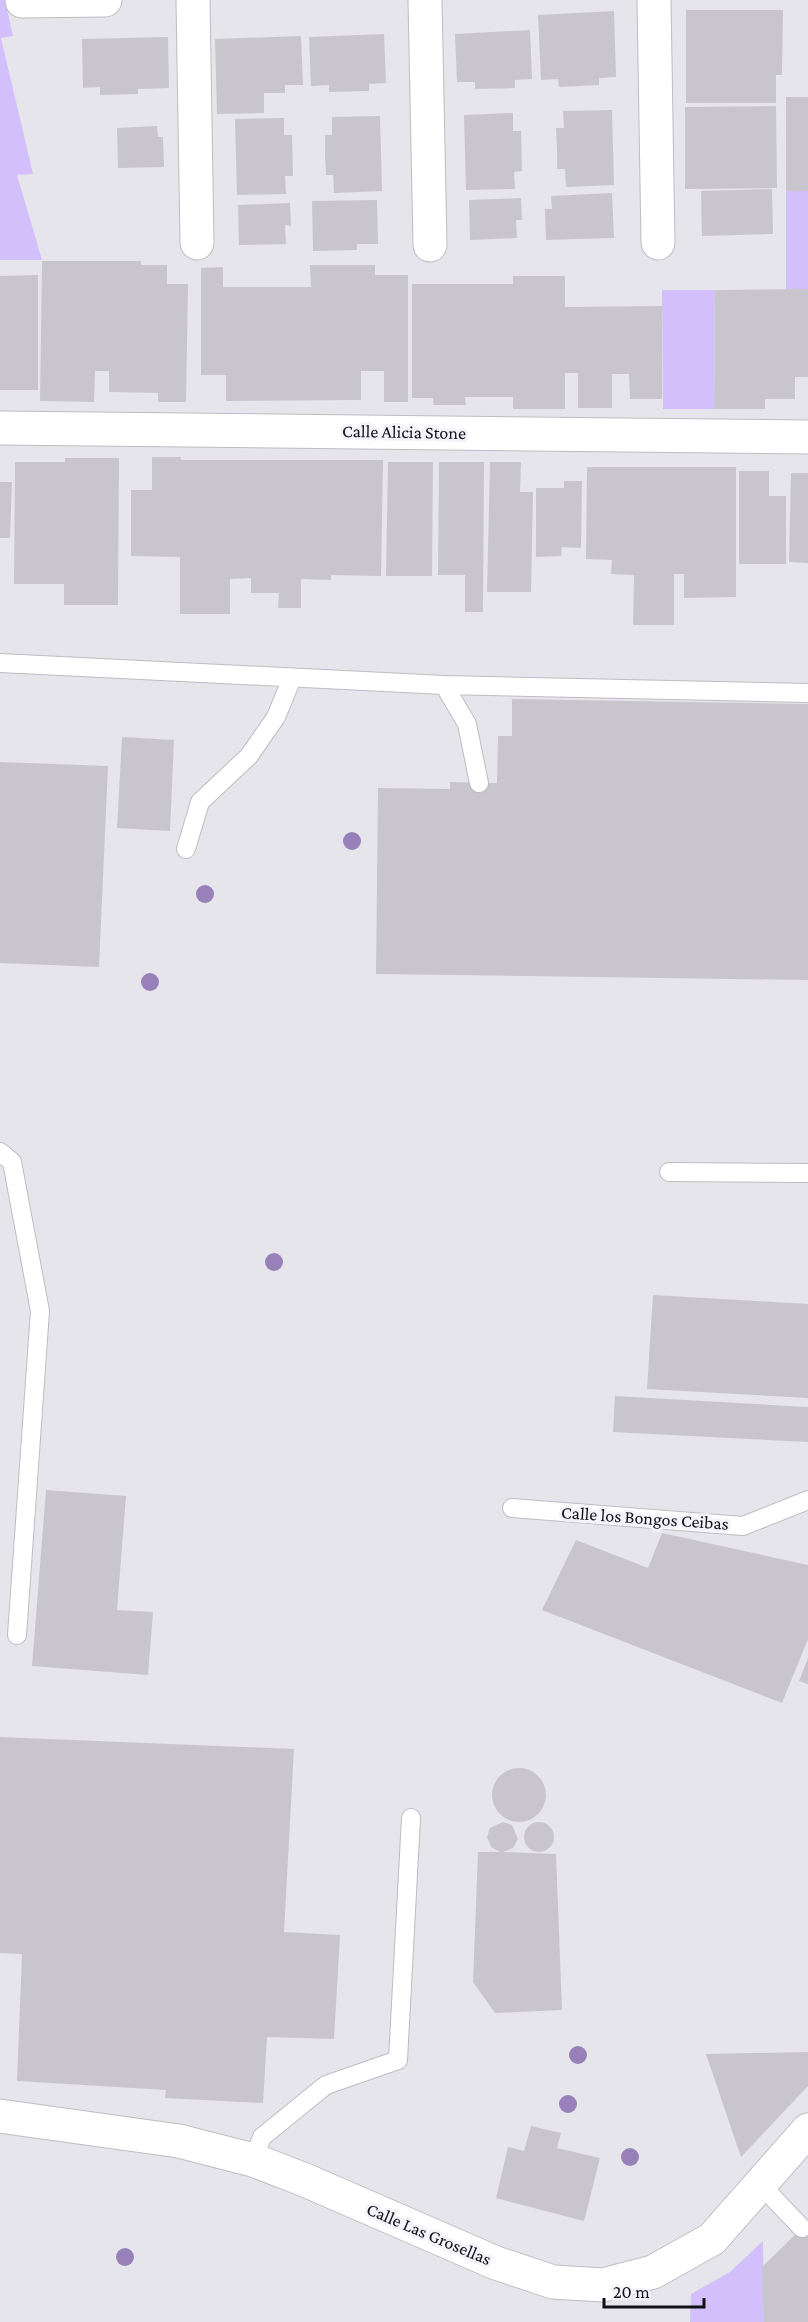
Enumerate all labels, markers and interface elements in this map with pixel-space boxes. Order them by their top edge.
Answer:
street label: Calle Alicia Stone [342,421,466,443]
street label: Calle los Bongos Ceibas [561,1502,729,1534]
street label: Calle Las Grosellas [364,2199,494,2269]
scale bar [604,2271,704,2309]
text: 20 m [613,2282,650,2302]

